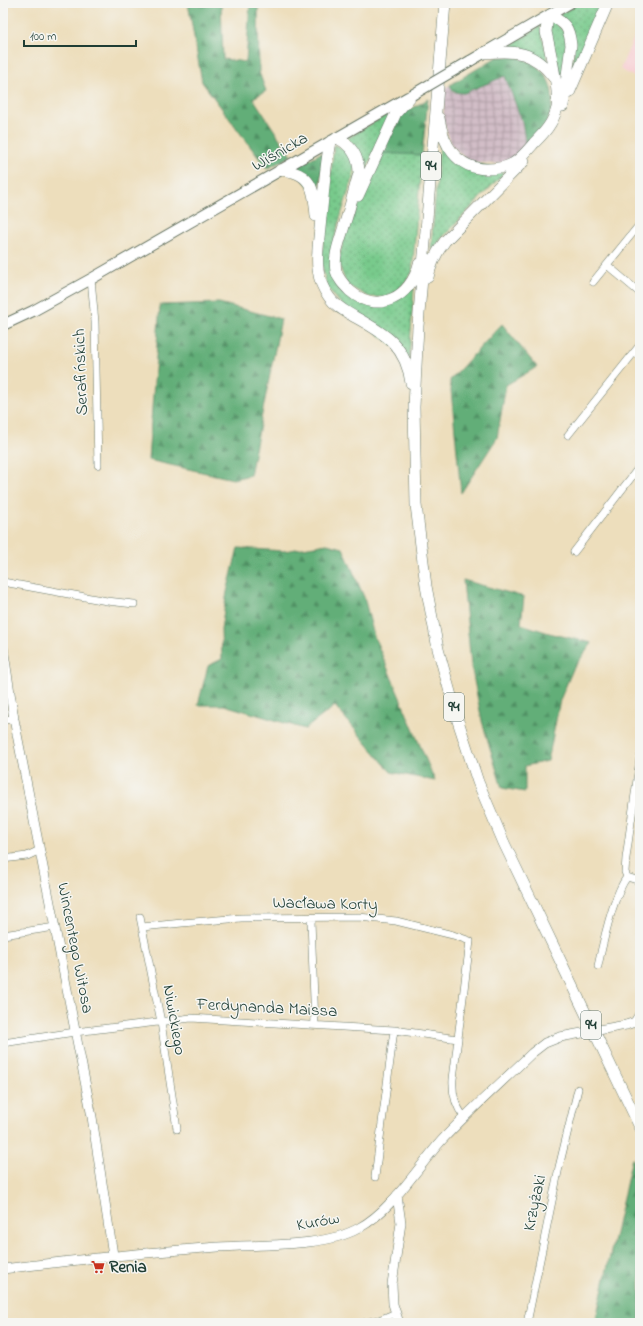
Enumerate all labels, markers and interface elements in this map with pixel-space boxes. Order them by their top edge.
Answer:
scale bar [24,22,136,48]
text: 100 m [30,28,57,46]
street label: Wiśnicka [247,126,313,178]
road number: 94 [421,152,441,180]
street label: Serafińskich [67,328,95,416]
road number: 94 [444,693,464,721]
street label: Wincentego Witosa [48,881,100,1016]
street label: Wacława Korty [272,891,378,918]
street label: Niwickiego [154,983,192,1058]
street label: Ferdynanda Maissa [195,992,338,1025]
road number: 94 [581,1011,601,1039]
street label: Krzyżaki [517,1173,554,1234]
street label: Kurów [295,1206,341,1238]
place label: Renia [109,1255,147,1280]
supermarket icon: Renia [90,1259,106,1275]

